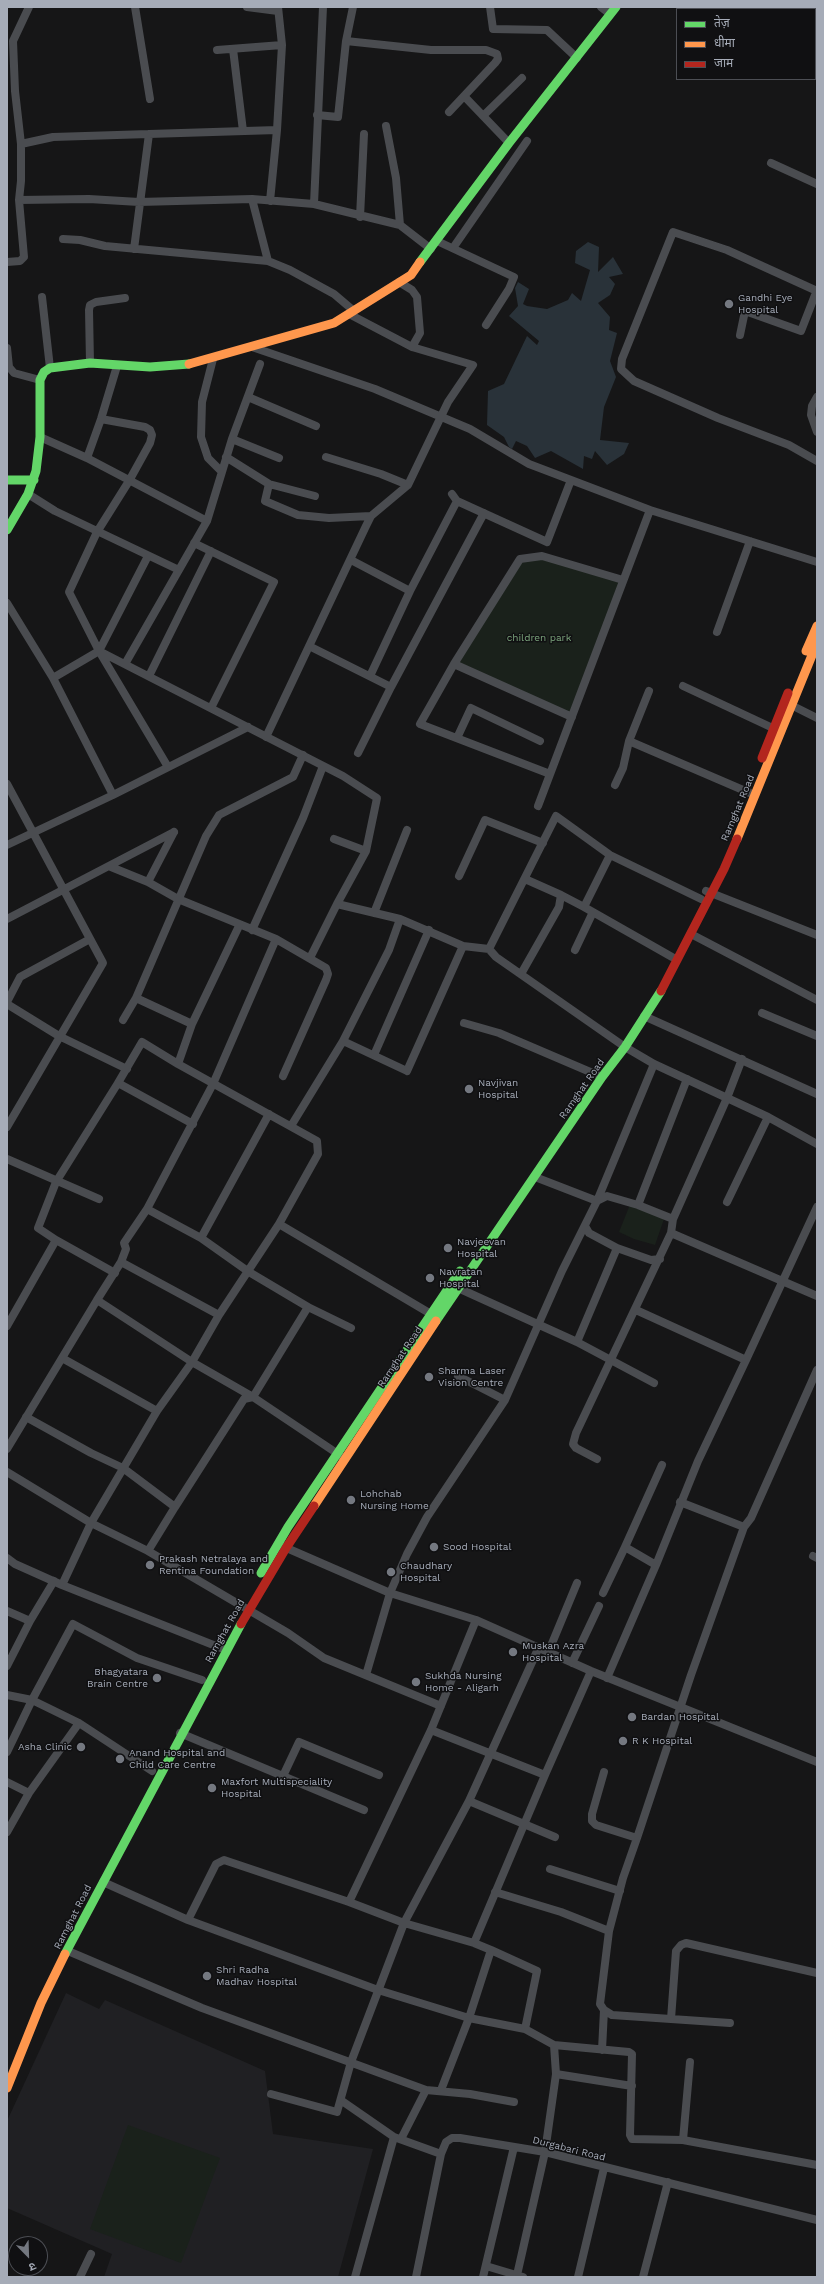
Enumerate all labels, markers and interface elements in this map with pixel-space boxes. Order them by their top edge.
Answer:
legend [676,8,816,80]
text: तेज़ [714,16,730,30]
text: धीमा [714,36,735,50]
text: जाम [714,56,733,70]
place label: Gandhi Eye Hospital [738,292,793,316]
marker: Gandhi Eye Hospital [723,298,735,310]
park label: children park [507,632,571,644]
street label: Ramghat Road [719,773,757,843]
street label: Ramghat Road [557,1057,607,1121]
place label: Navjivan Hospital [478,1077,518,1100]
marker: Navjivan Hospital [463,1083,475,1095]
place label: Navjeevan Hospital [457,1236,506,1260]
marker: Navjeevan Hospital [442,1242,454,1254]
place label: Navratan Hospital [439,1266,482,1290]
marker: Navratan Hospital [424,1272,436,1284]
street label: Ramghat Road [375,1324,425,1390]
place label: Sharma Laser Vision Centre [438,1365,506,1388]
marker: Sharma Laser Vision Centre [423,1371,435,1383]
place label: Lohchab Nursing Home [360,1488,429,1512]
marker: Lohchab Nursing Home [345,1494,357,1506]
marker: Sood Hospital [428,1541,440,1553]
place label: Sood Hospital [443,1541,511,1553]
place label: Prakash Netralaya and Rentina Foundation [159,1553,268,1576]
marker: Prakash Netralaya and Rentina Foundation [144,1559,156,1571]
place label: Chaudhary Hospital [400,1560,452,1584]
marker: Chaudhary Hospital [385,1566,397,1578]
street label: Ramghat Road [203,1597,247,1665]
place label: Muskan Azra Hospital [522,1640,584,1664]
marker: Muskan Azra Hospital [507,1646,519,1658]
place label: Bhagyatara Brain Centre [87,1666,148,1690]
place label: Sukhda Nursing Home - Aligarh [425,1670,501,1694]
marker: Bhagyatara Brain Centre [151,1672,163,1684]
marker: Sukhda Nursing Home - Aligarh [410,1676,422,1688]
marker: Bardan Hospital [626,1711,638,1723]
place label: Bardan Hospital [641,1711,719,1723]
marker: R K Hospital [617,1735,629,1747]
place label: R K Hospital [632,1735,692,1747]
place label: Asha Clinic [18,1741,72,1753]
marker: Asha Clinic [75,1741,87,1753]
place label: Anand Hospital and Child Care Centre [129,1747,225,1770]
marker: Anand Hospital and Child Care Centre [114,1753,126,1765]
place label: Maxfort Multispeciality Hospital [221,1776,332,1800]
marker: Maxfort Multispeciality Hospital [206,1782,218,1794]
street label: Ramghat Road [52,1883,94,1951]
place label: Shri Radha Madhav Hospital [216,1964,297,1988]
marker: Shri Radha Madhav Hospital [201,1970,213,1982]
street label: Durgabari Road [531,2134,607,2164]
north arrow [8,2236,48,2276]
text: उ [27,2259,38,2274]

